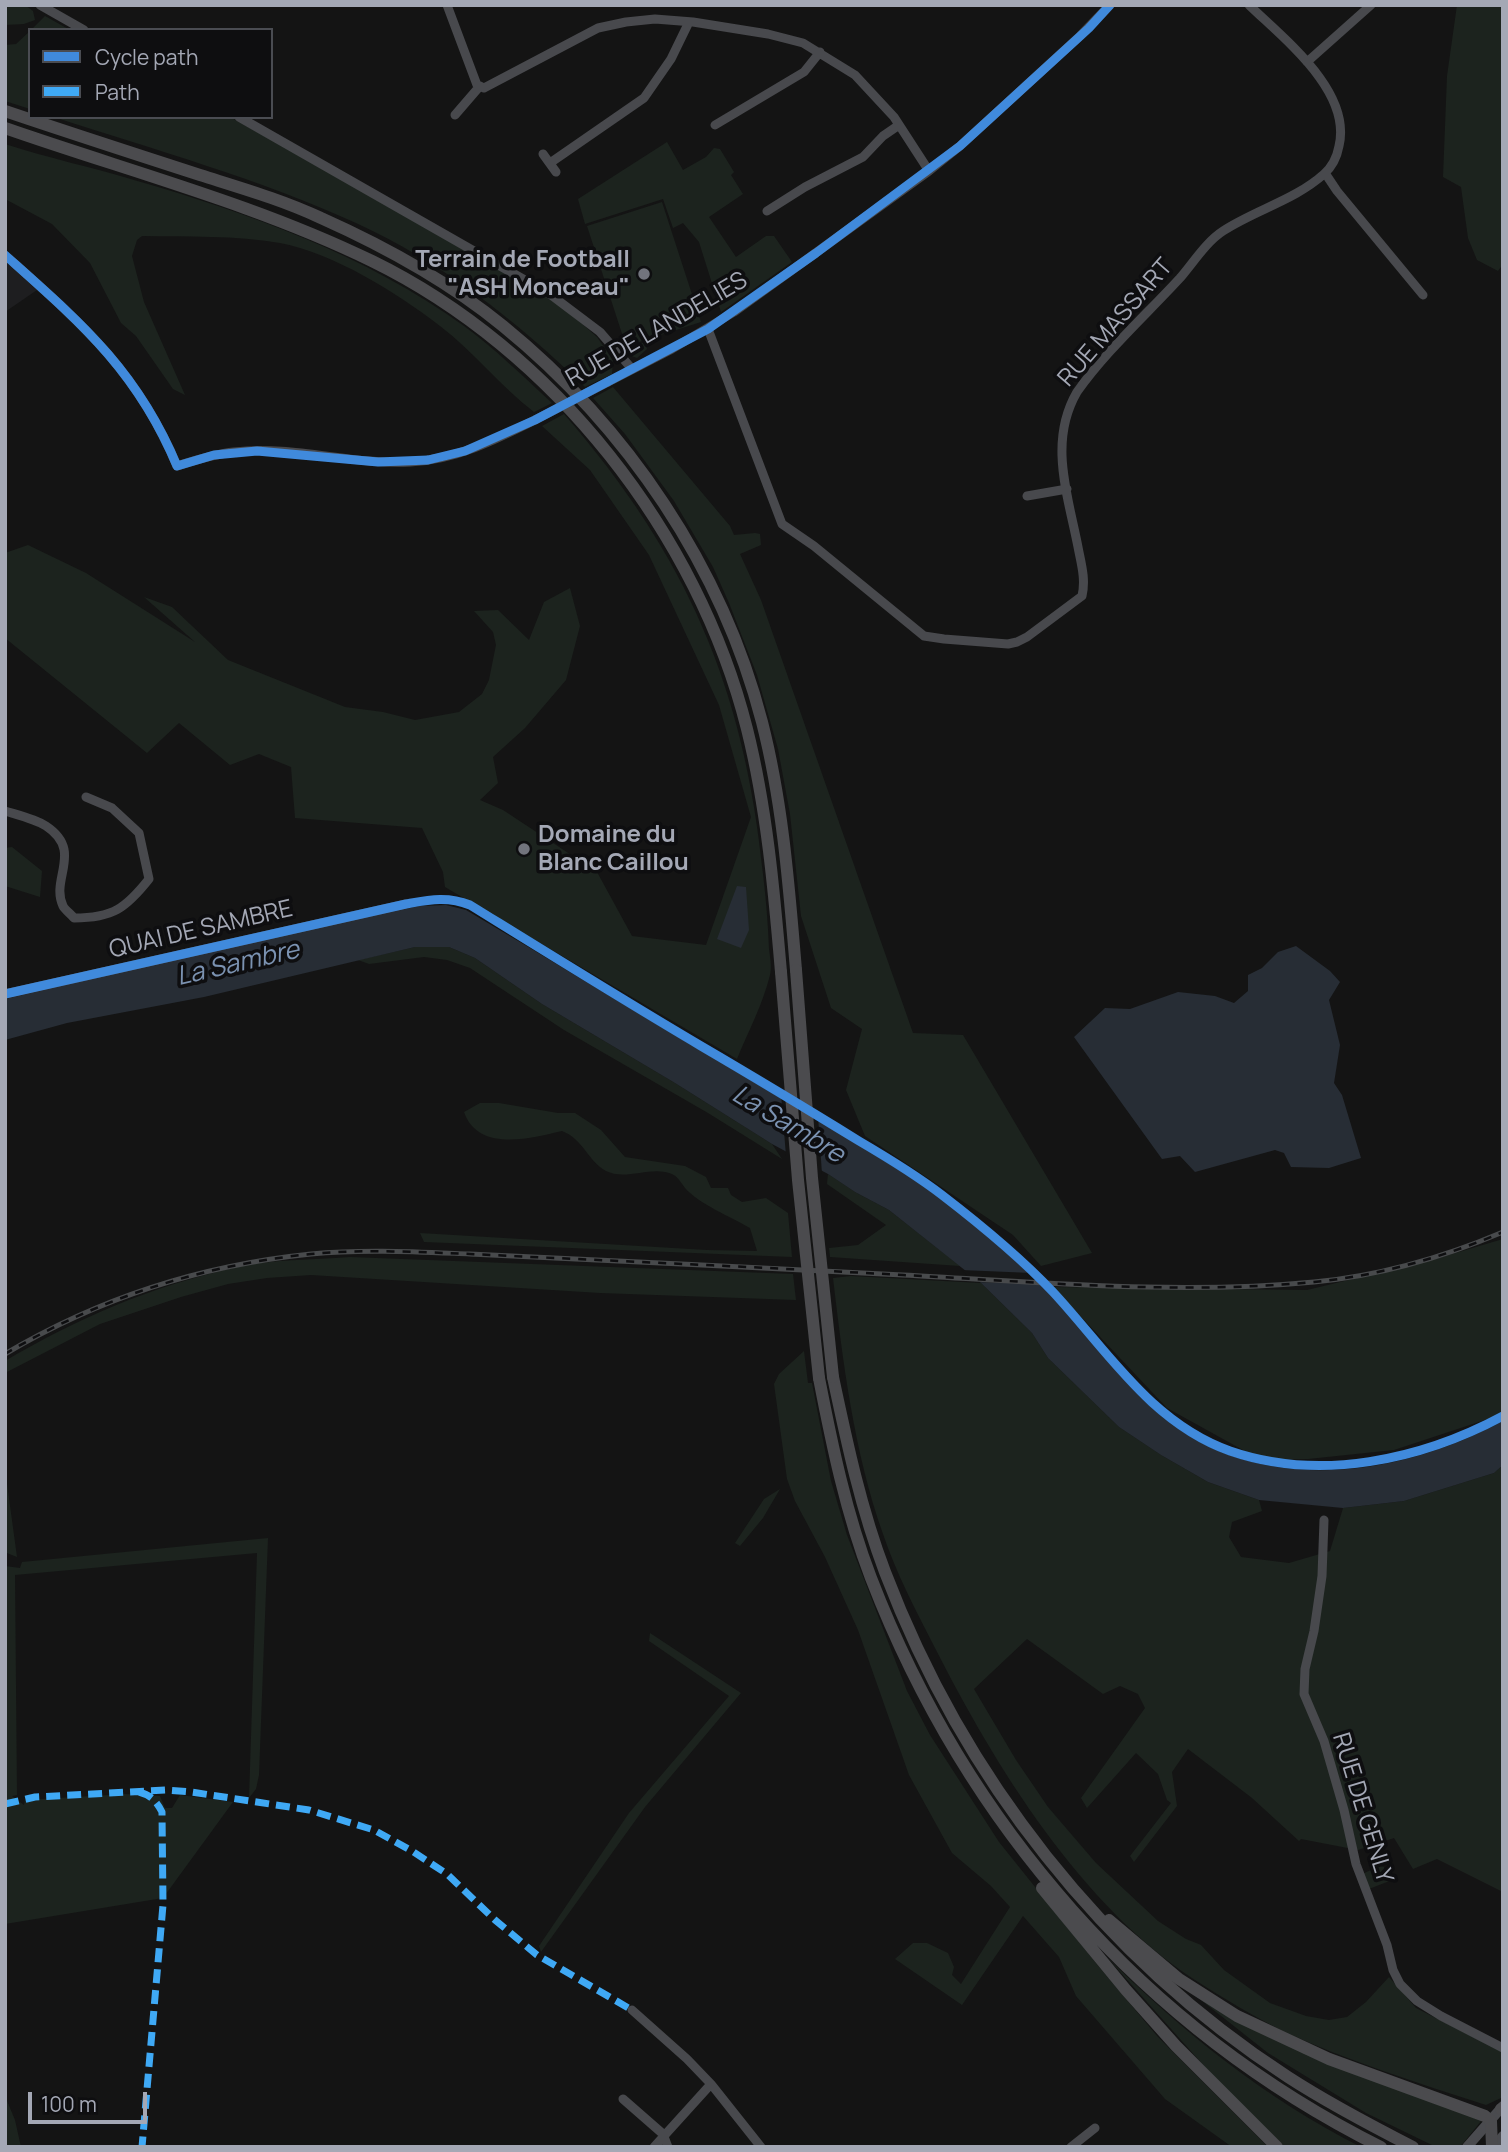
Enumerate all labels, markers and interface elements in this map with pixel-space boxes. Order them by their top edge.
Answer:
legend [28,28,273,119]
text: Cycle path [95,43,198,71]
text: Path [95,78,140,106]
place label: Terrain de Football "ASH Monceau" [415,246,630,302]
street label: RUE MASSART [1053,253,1179,393]
street label: RUE DE LANDELIES [561,266,753,394]
marker: Terrain de Football "ASH Monceau" [636,266,652,282]
place label: Domaine du Blanc Caillou [538,821,689,877]
marker: Domaine du Blanc Caillou [516,841,532,857]
street label: QUAI DE SAMBRE [106,895,296,965]
water label: La Sambre [174,935,302,993]
water label: La Sambre [726,1079,850,1171]
street label: RUE DE GENLY [1326,1730,1398,1886]
scale bar [32,2078,150,2122]
text: 100 m [41,2090,97,2118]

